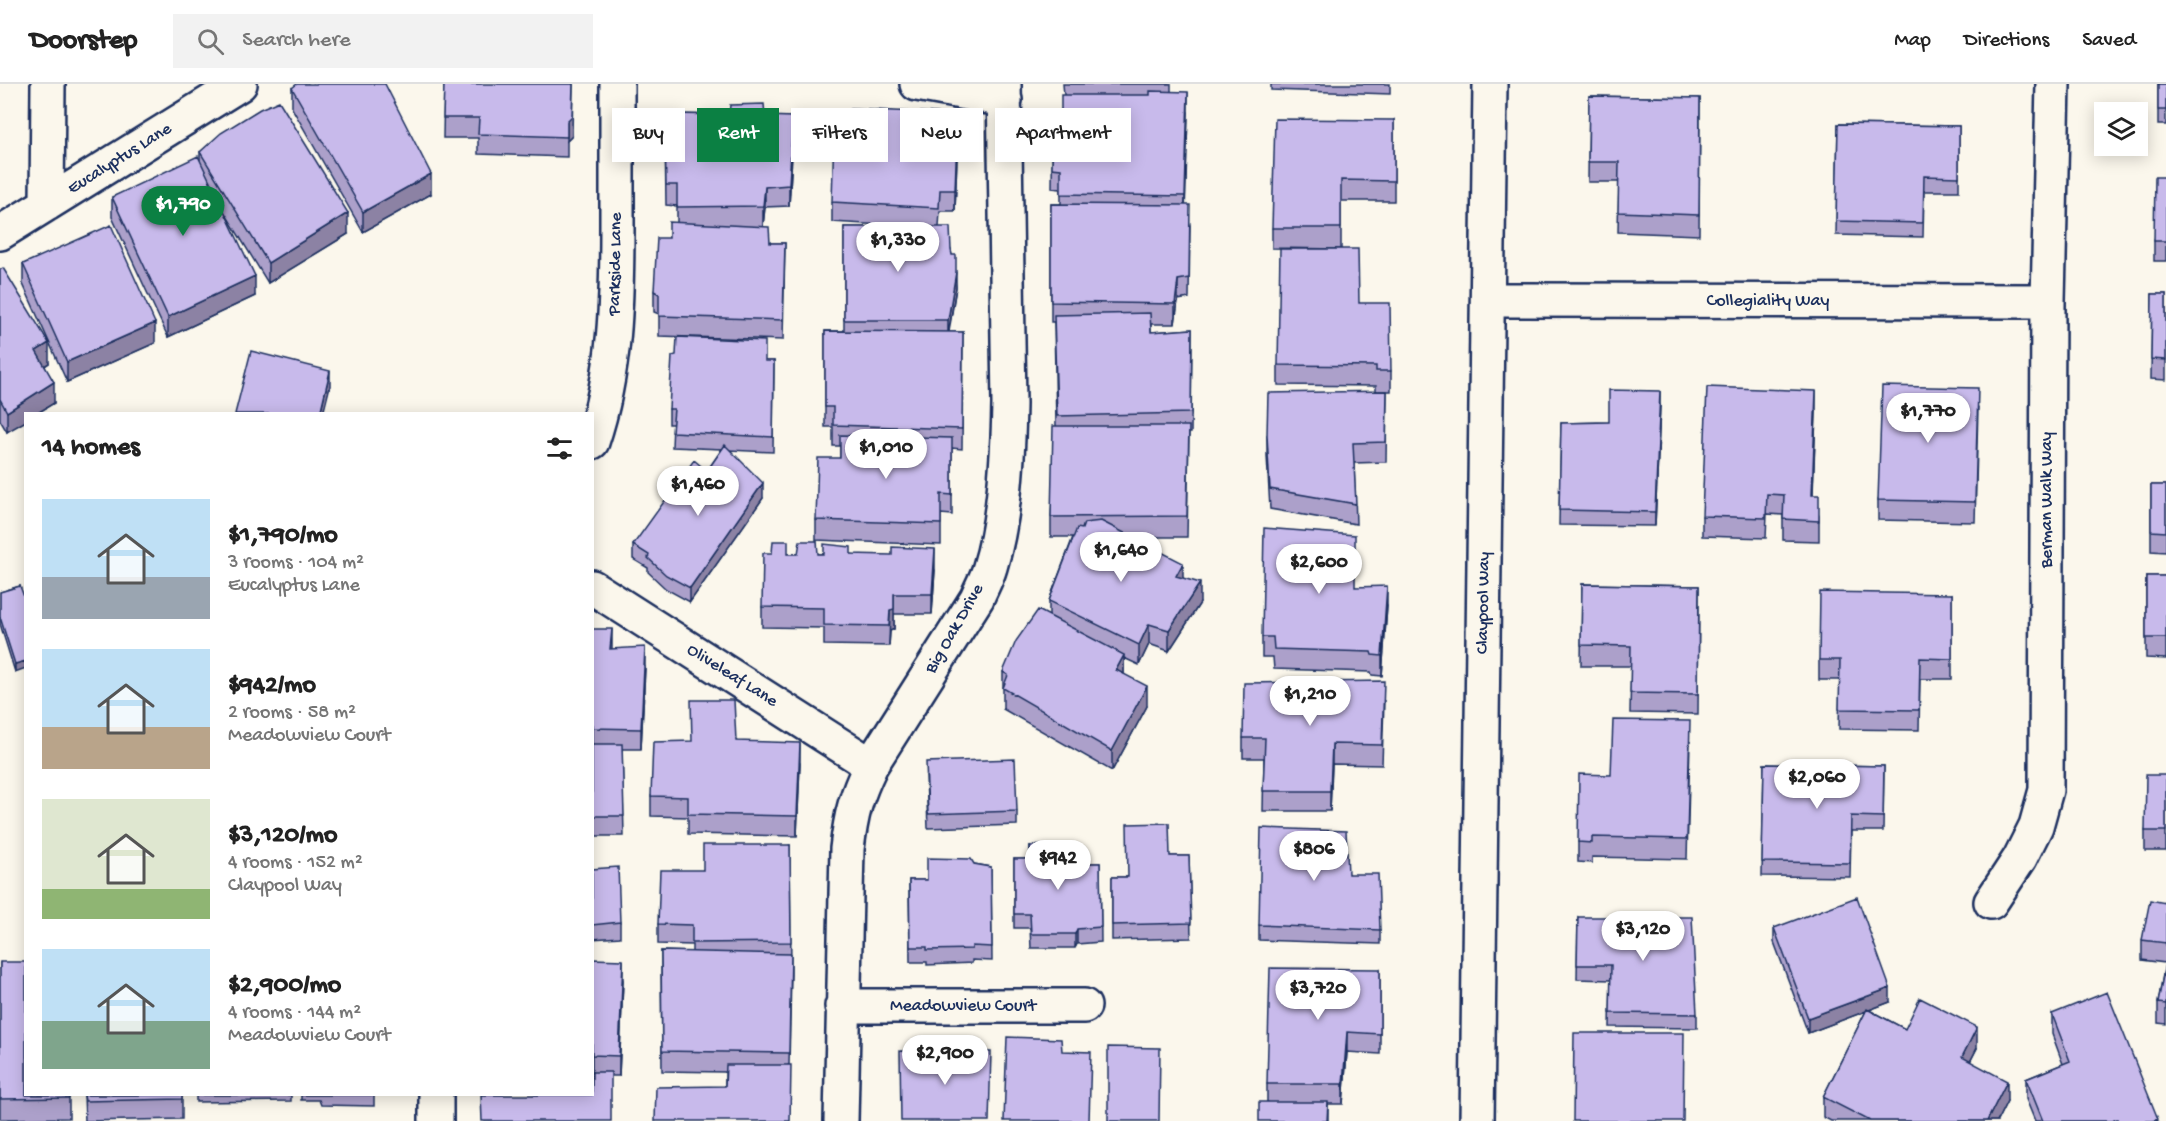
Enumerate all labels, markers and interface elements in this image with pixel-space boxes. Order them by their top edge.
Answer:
search box [173,14,593,68]
text: Doorstep [30,25,137,58]
icon: search [194,25,227,58]
text: Search here [242,28,351,54]
text: Map [1894,29,1931,54]
text: Directions [1964,29,2049,54]
text: Saved [2082,29,2136,54]
map controls [2094,102,2148,156]
button: layers [2094,102,2148,156]
chip: Buy [612,108,685,162]
chip: Rent [697,108,779,162]
chip: Filters [791,108,888,162]
chip: New [900,108,983,162]
chip: Apartment [995,108,1131,162]
street label: Eucalyptus Lane [64,118,176,199]
pin: $1,790 [134,186,232,237]
text: $1,790 [155,194,211,217]
street label: Parkside Lane [605,211,627,317]
pin: $1,330 [849,222,947,273]
text: $1,330 [870,230,926,253]
street label: Collegiality Way [1707,291,1830,312]
pin: $1,770 [1879,393,1977,444]
text: $1,770 [1900,401,1956,424]
pin: $1,010 [837,429,935,480]
icon: filters [543,432,576,465]
street label: Berman Walk Way [2037,432,2058,569]
text: 14 homes [42,433,140,464]
text: $1,010 [859,437,913,460]
pin: $1,460 [649,466,747,517]
text: $1,460 [671,474,725,497]
text: $1,790/mo [228,521,338,552]
icon: home [90,523,162,595]
pin: $1,640 [1072,532,1170,583]
text: $1,640 [1094,540,1148,563]
pin: $2,600 [1270,544,1368,595]
street label: Claypool Way [1473,551,1495,654]
text: 3 rooms · 104 m² [228,552,364,575]
text: $2,600 [1290,552,1348,575]
text: Eucalyptus Lane [228,575,360,598]
street label: Big Oak Drive [920,580,989,678]
street label: Oliveleaf Lane [683,640,782,713]
text: $942/mo [228,671,316,702]
icon: home [90,673,162,745]
pin: $1,210 [1261,676,1359,727]
text: $1,210 [1284,684,1336,707]
text: 2 rooms · 58 m² [228,702,356,725]
text: Meadowview Court [228,725,390,748]
pin: $2,060 [1768,759,1866,810]
text: $2,060 [1788,767,1846,790]
text: $3,120/mo [228,821,338,852]
icon: home [90,823,162,895]
pin: $806 [1278,831,1350,882]
text: $806 [1293,839,1335,862]
pin: $942 [1022,840,1094,891]
text: $942 [1039,848,1077,871]
text: 4 rooms · 152 m² [228,852,363,875]
text: Claypool Way [228,875,342,898]
pin: $3,120 [1594,911,1692,962]
text: $3,120 [1616,919,1670,942]
pin: $3,720 [1269,970,1367,1021]
text: $2,900/mo [228,971,341,1002]
icon: home [90,973,162,1045]
text: $3,720 [1289,978,1347,1001]
street label: Meadowview Court [890,996,1038,1017]
text: 4 rooms · 144 m² [228,1002,361,1025]
text: Meadowview Court [228,1025,390,1048]
pin: $2,900 [896,1035,994,1086]
text: $2,900 [916,1043,974,1066]

